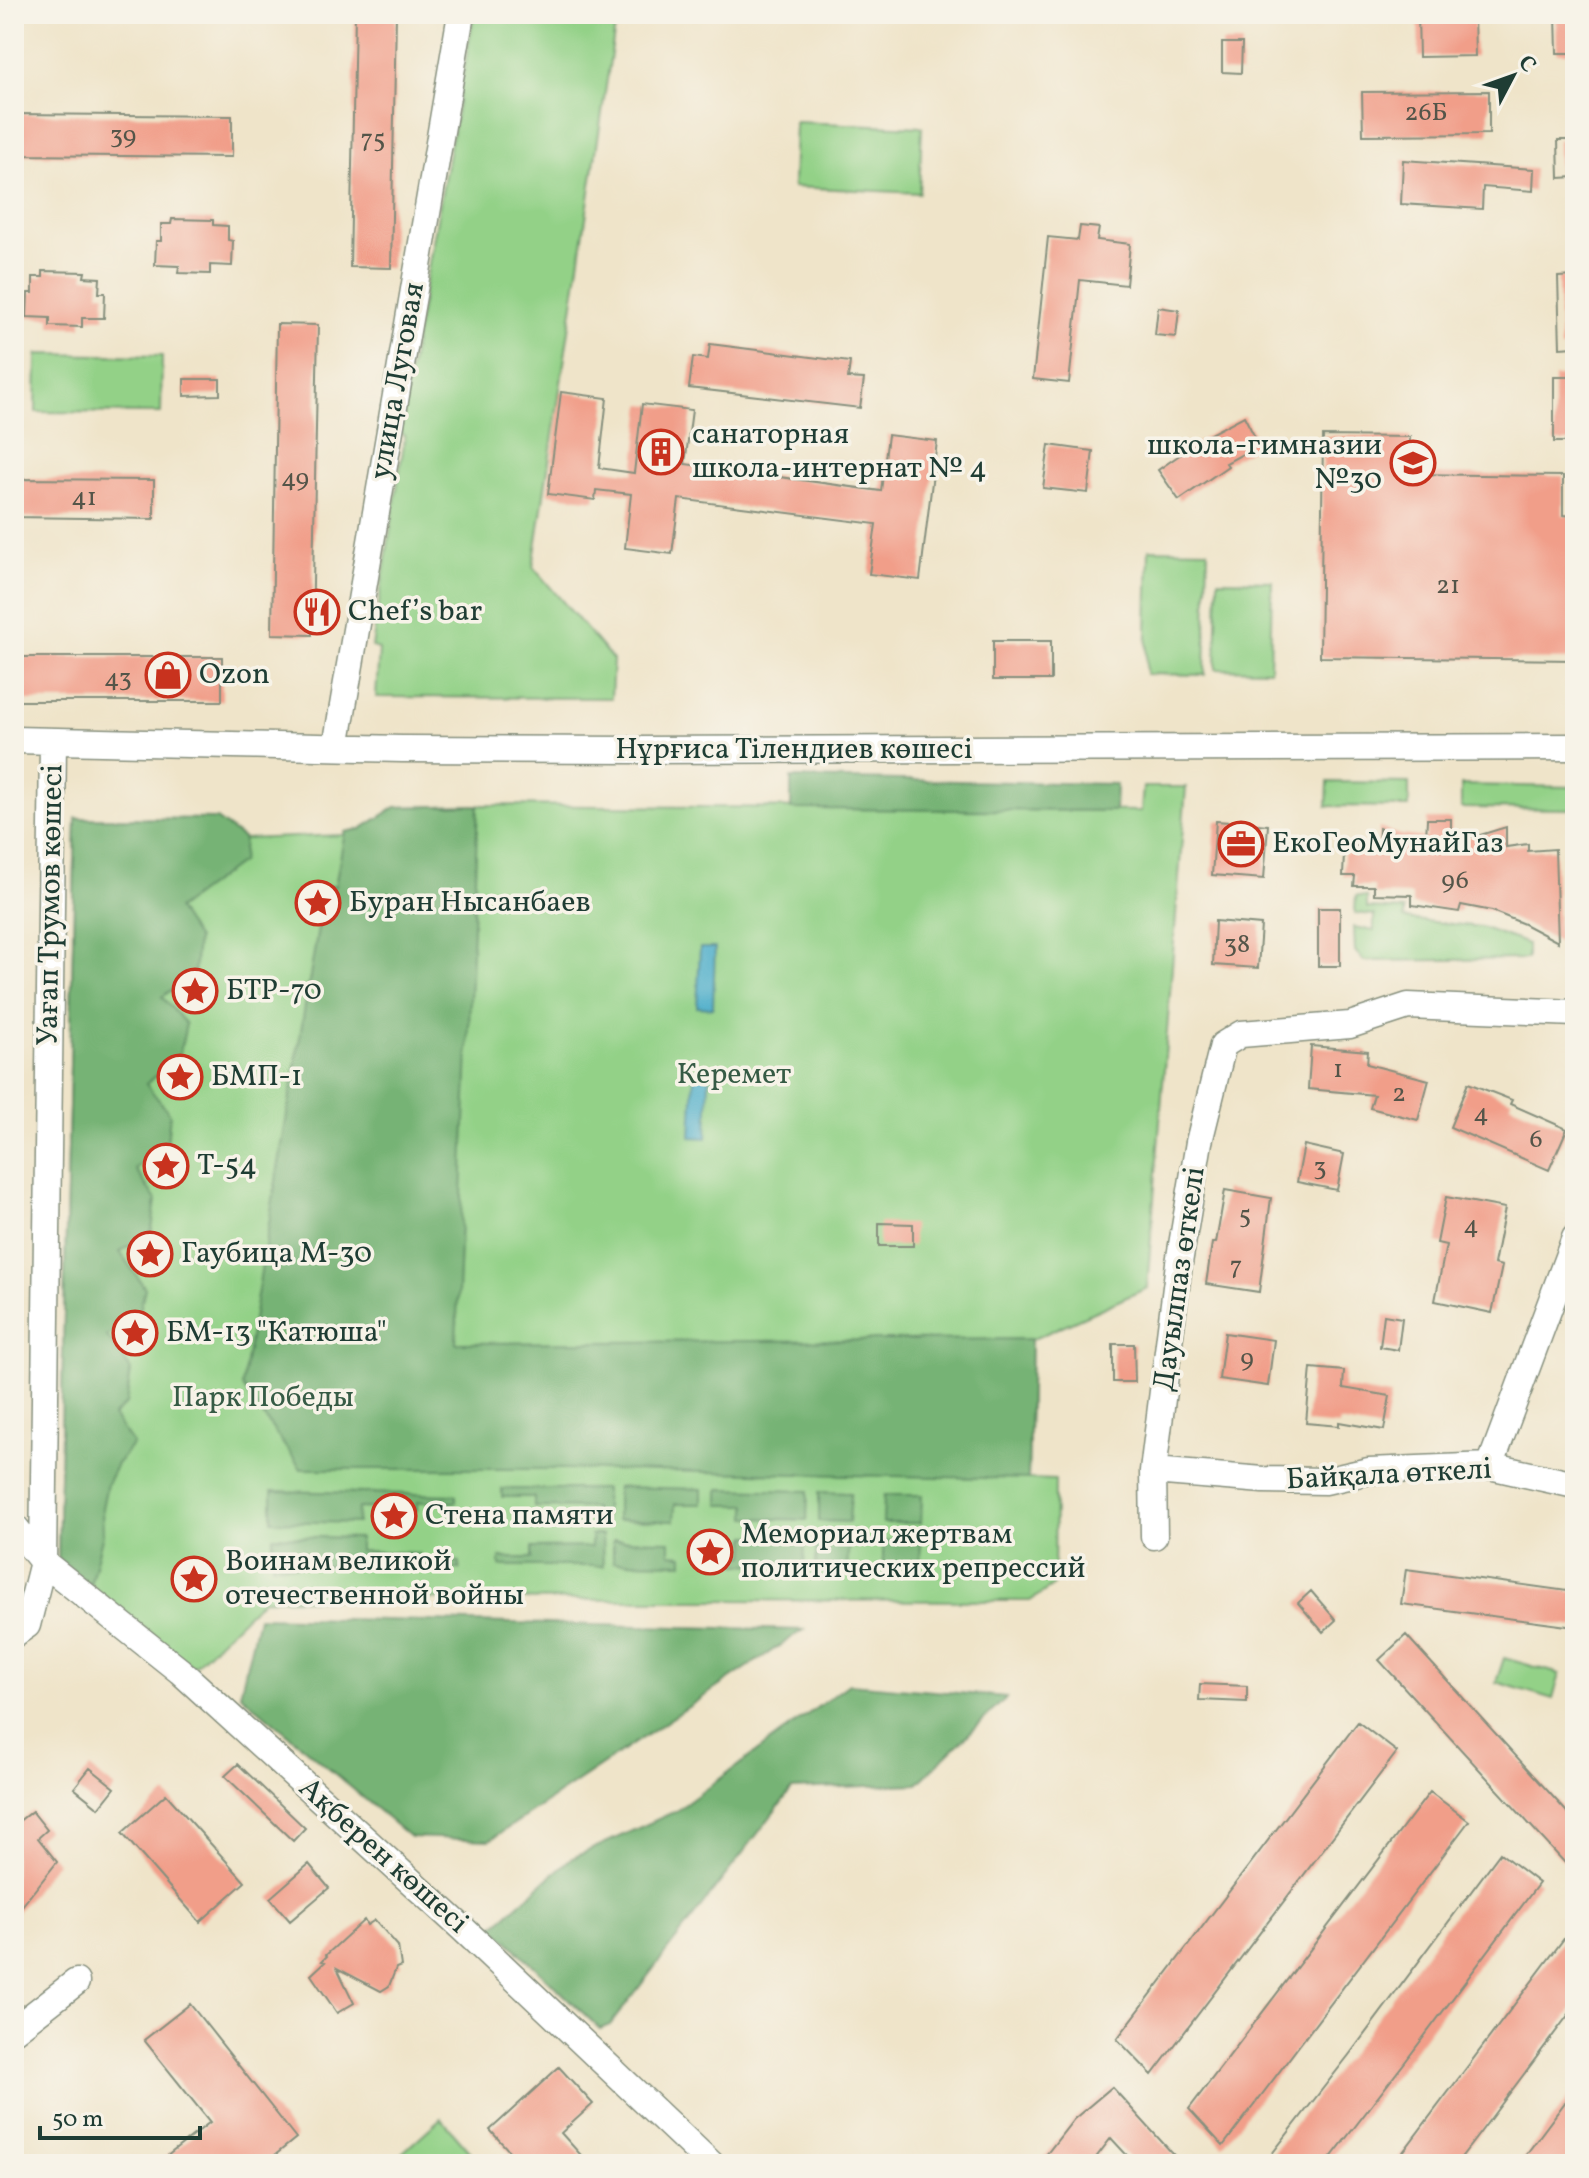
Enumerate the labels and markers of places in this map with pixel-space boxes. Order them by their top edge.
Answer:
place label: санаторная школа-интернат № 4 [692,414,987,490]
place label: школа-гимназии №30 [1147,425,1382,501]
building icon: санаторная школа-интернат № 4 [637,428,685,476]
school or university icon: школа-гимназии №30 [1389,439,1437,487]
restaurant icon: Chef’s bar [293,588,341,636]
place label: Chef’s bar [348,591,482,633]
shop icon: Ozon [144,651,192,699]
place label: Ozon [199,654,270,696]
office icon: ЕкоГеоМунайГаз [1217,820,1265,868]
place label: ЕкоГеоМунайГаз [1272,823,1504,865]
place icon: Буран Нысанбаев [294,879,342,927]
place label: Буран Нысанбаев [349,882,591,924]
place icon: БТР-70 [171,967,219,1015]
place label: БТР-70 [226,970,322,1012]
place icon: БМП-1 [156,1053,204,1101]
place label: БМП-1 [211,1056,302,1098]
place icon: Т-54 [142,1142,190,1190]
place label: Т-54 [197,1145,257,1187]
place icon: Гаубица М-30 [126,1230,174,1278]
place label: Гаубица М-30 [181,1233,372,1275]
place icon: БМ-13 "Катюша" [111,1309,159,1357]
place label: БМ-13 "Катюша" [166,1312,387,1354]
place icon: Стена памяти [370,1492,418,1540]
place label: Стена памяти [425,1495,614,1537]
place label: Мемориал жертвам политических репрессий [741,1514,1086,1590]
place icon: Мемориал жертвам политических репрессий [686,1528,734,1576]
place label: Воинам великой отечественной войны [225,1541,524,1617]
place icon: Воинам великой отечественной войны [170,1555,218,1603]

